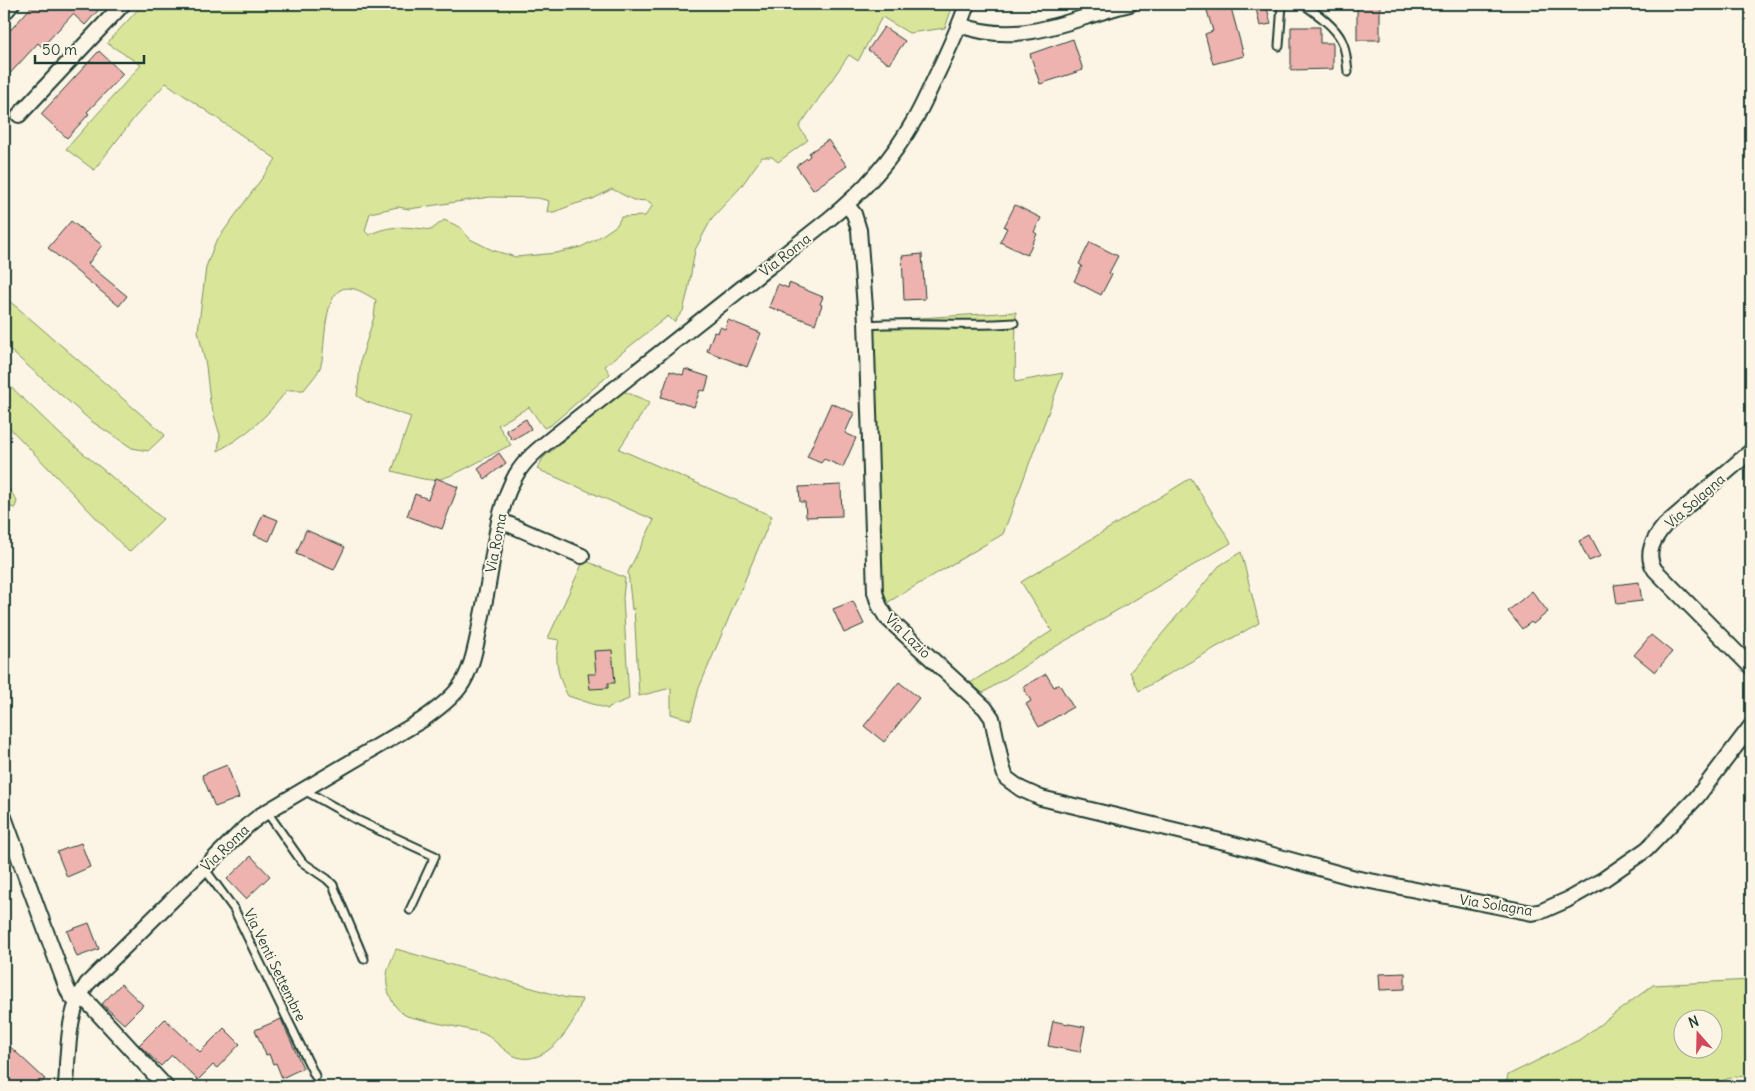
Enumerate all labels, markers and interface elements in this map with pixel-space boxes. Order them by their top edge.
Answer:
scale bar [35,32,144,64]
text: 50 m [42,40,77,59]
street label: Via Roma [756,229,814,281]
street label: Via Solagna [1661,470,1729,532]
street label: Via Roma [481,512,511,574]
street label: Via Lazio [881,610,935,662]
street label: Via Roma [197,821,253,875]
street label: Via Solagna [1458,890,1534,920]
street label: Via Venti Settembre [240,906,310,1024]
north arrow [1672,1008,1722,1058]
text: N [1686,1012,1701,1032]

